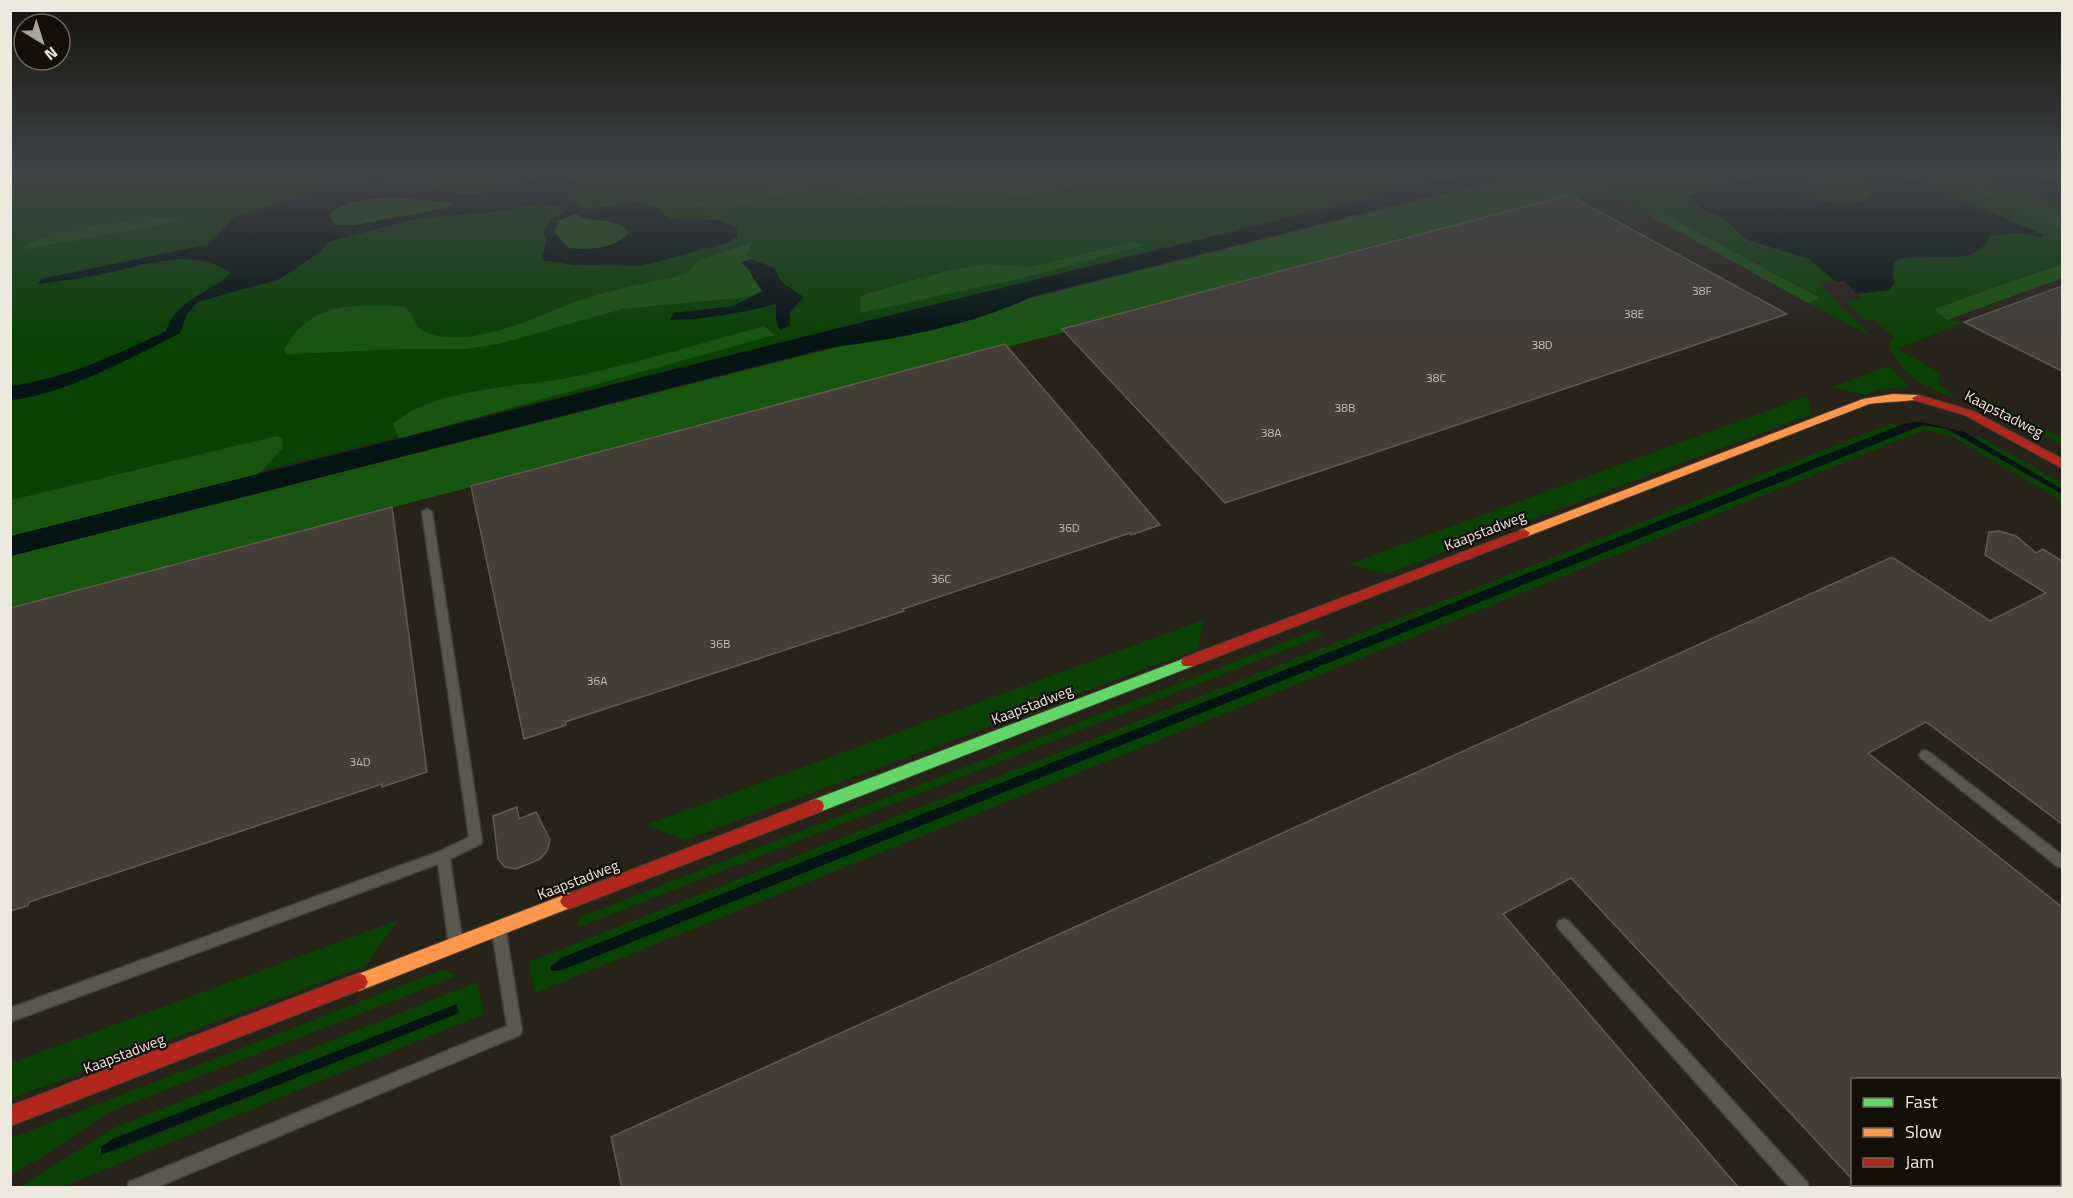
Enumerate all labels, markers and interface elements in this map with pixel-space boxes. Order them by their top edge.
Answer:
north arrow [12,12,72,72]
text: N [39,41,63,67]
house number: 38F [1692,281,1712,300]
house number: 38E [1624,304,1644,323]
house number: 38D [1531,335,1553,354]
house number: 38C [1426,368,1446,387]
street label: Kaapstadweg [1961,384,2048,443]
house number: 38B [1335,398,1355,417]
house number: 38A [1261,423,1281,442]
street label: Kaapstadweg [1441,504,1529,557]
house number: 36D [1058,518,1080,537]
house number: 36C [931,569,951,588]
house number: 36B [710,634,730,653]
house number: 36A [587,671,607,690]
street label: Kaapstadweg [988,678,1076,731]
house number: 34D [349,752,371,771]
street label: Kaapstadweg [534,853,622,906]
street label: Kaapstadweg [80,1027,168,1080]
legend [1851,1078,2061,1186]
text: Fast [1905,1088,1938,1115]
text: Slow [1905,1118,1942,1145]
text: Jam [1905,1148,1934,1175]

